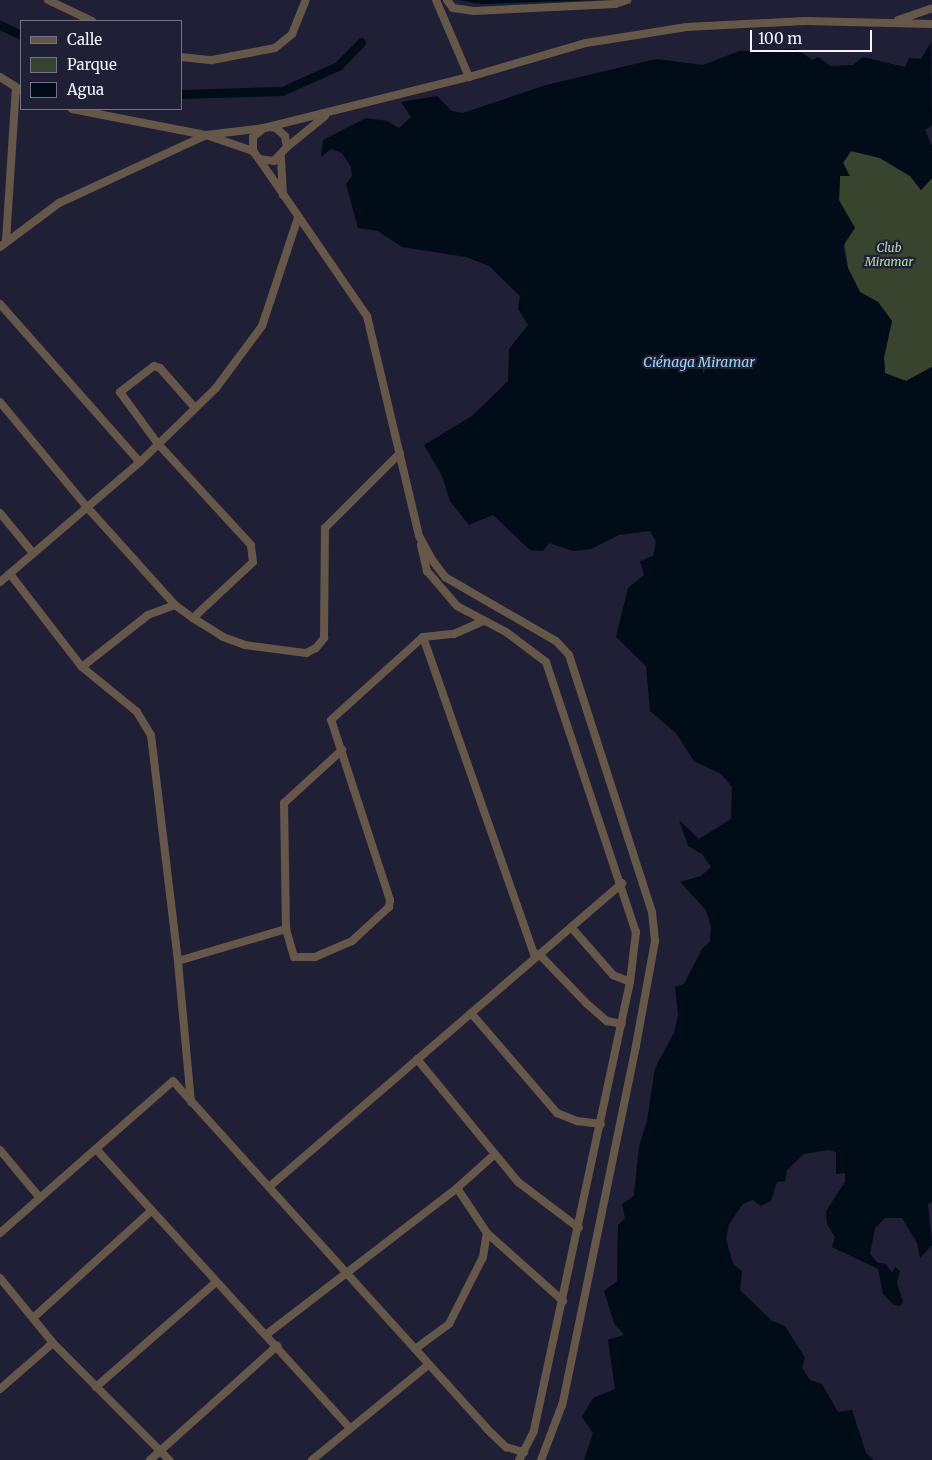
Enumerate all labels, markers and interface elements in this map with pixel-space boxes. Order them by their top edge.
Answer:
legend [20,20,182,110]
scale bar [752,20,874,52]
text: 100 m [758,29,802,48]
text: Calle [67,30,102,49]
text: Parque [67,55,117,74]
text: Agua [67,80,104,99]
park label: Club Miramar [865,241,913,269]
water label: Ciénaga Miramar [643,354,755,370]

